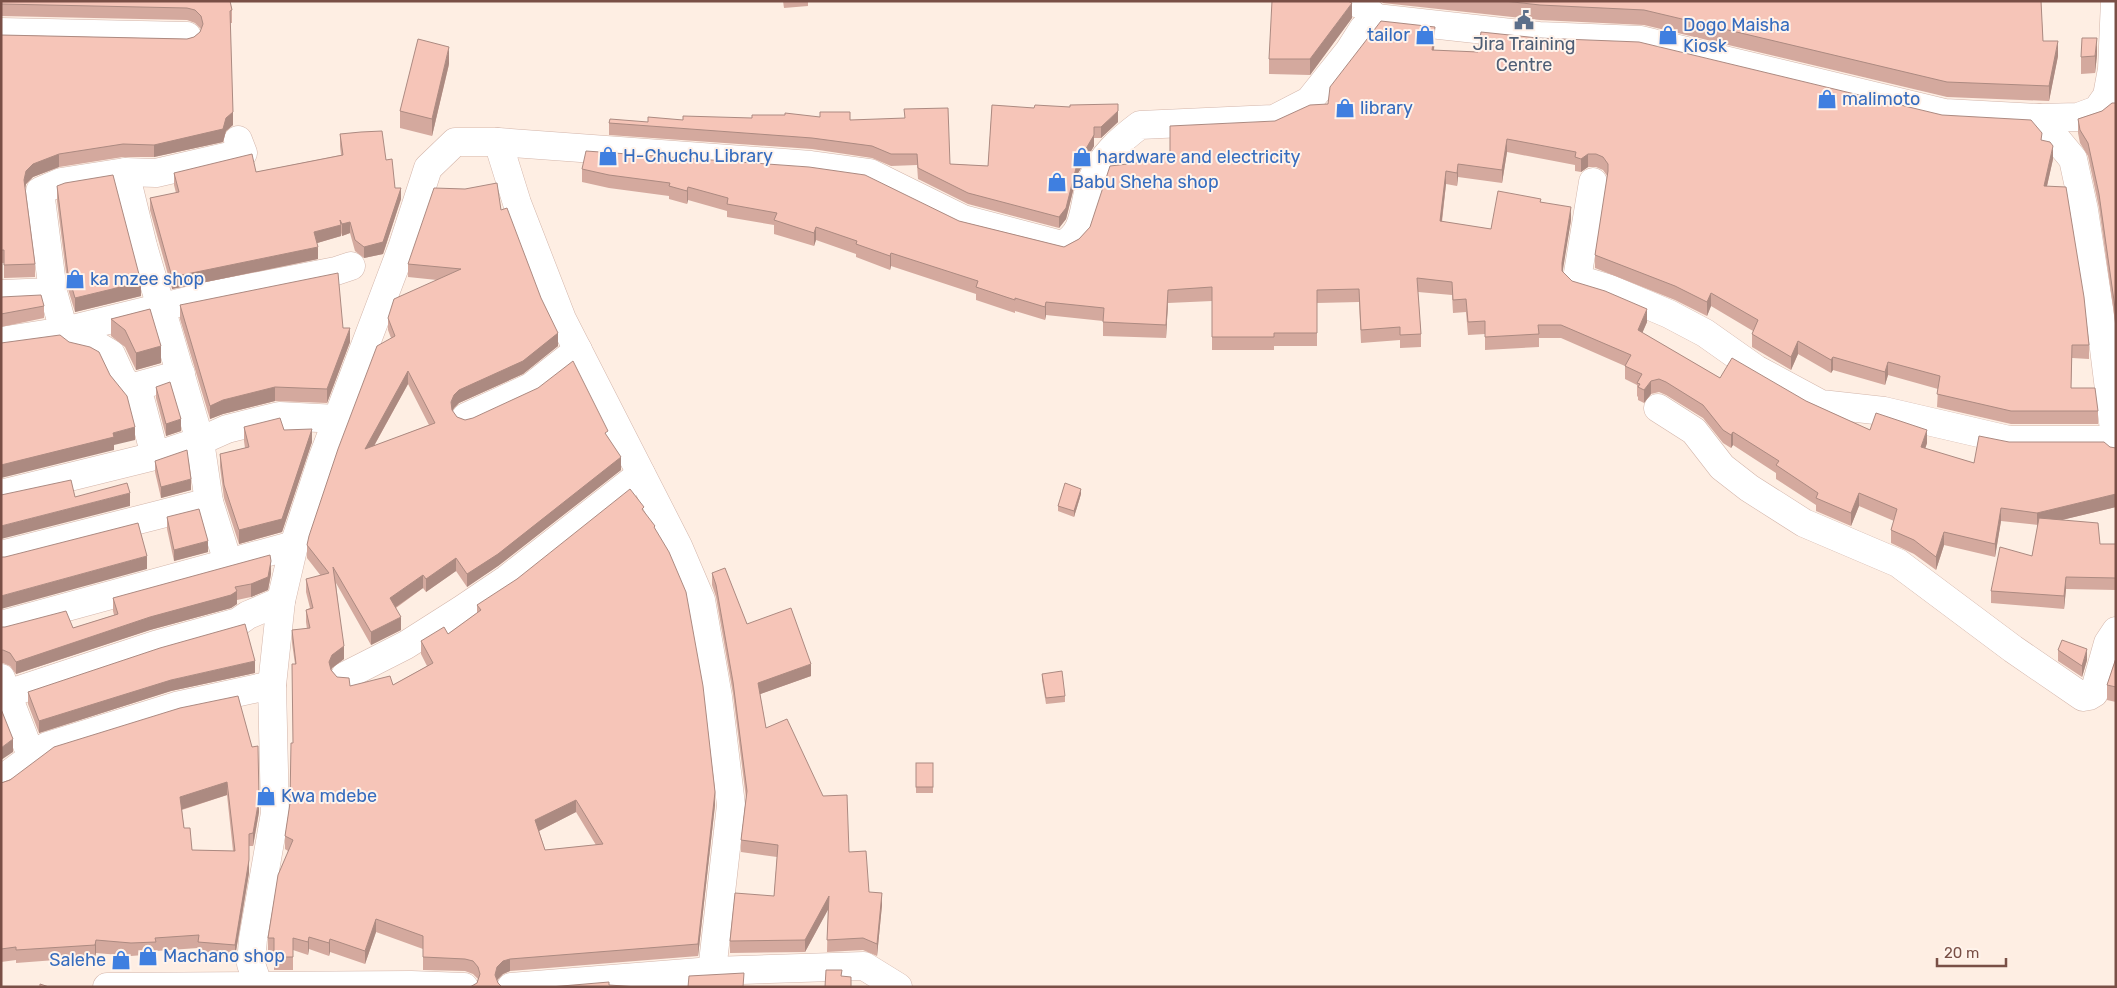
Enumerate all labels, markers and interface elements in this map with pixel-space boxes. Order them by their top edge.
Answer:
public building icon: Jira Training Centre [1513,9,1535,31]
place label: Dogo Maisha Kiosk [1683,14,1790,57]
place label: tailor [1367,24,1410,46]
shop icon: tailor [1414,24,1436,46]
shop icon: Dogo Maisha Kiosk [1657,24,1679,46]
place label: Jira Training Centre [1472,33,1576,76]
shop icon: malimoto [1816,88,1838,110]
place label: malimoto [1842,88,1920,110]
shop icon: library [1334,97,1356,119]
place label: library [1360,97,1413,119]
shop icon: H-Chuchu Library [597,145,619,167]
place label: H-Chuchu Library [623,145,773,167]
shop icon: hardware and electricity [1071,146,1093,168]
place label: hardware and electricity [1097,146,1301,168]
shop icon: Babu Sheha shop [1046,171,1068,193]
place label: Babu Sheha shop [1072,171,1219,193]
shop icon: ka mzee shop [64,268,86,290]
place label: ka mzee shop [90,268,204,290]
shop icon: Kwa mdebe [255,785,277,807]
place label: Kwa mdebe [281,785,377,807]
scale bar [1937,936,2006,968]
text: 20 m [1944,944,1979,962]
shop icon: Machano shop [137,945,159,967]
place label: Machano shop [163,945,285,967]
place label: Salehe [49,949,106,971]
shop icon: Salehe [110,949,132,971]

